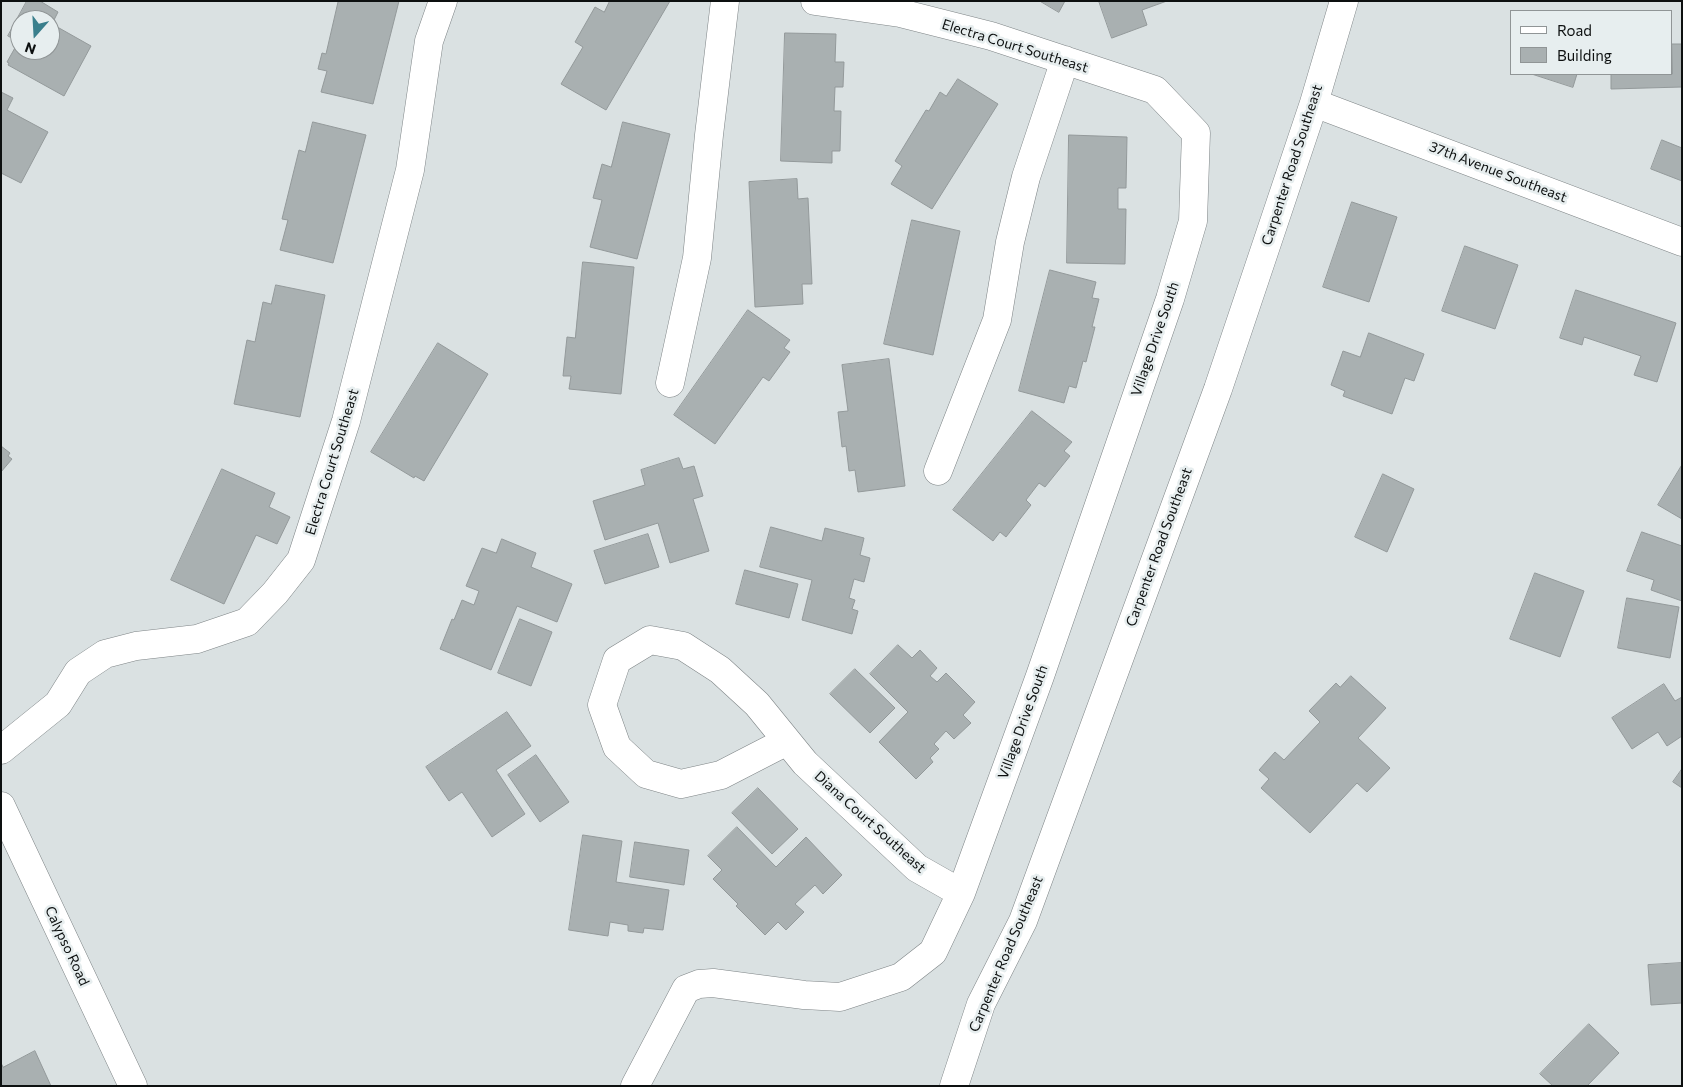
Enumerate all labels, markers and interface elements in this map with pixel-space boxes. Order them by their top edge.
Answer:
north arrow [10,10,60,60]
legend [1510,10,1673,75]
street label: Electra Court Southeast [940,16,1090,76]
text: Road [1557,21,1592,39]
text: N [23,39,38,58]
text: Building [1557,46,1612,64]
street label: Carpenter Road Southeast [1258,83,1326,247]
street label: 37th Avenue Southeast [1427,138,1569,206]
street label: Village Drive South [1128,280,1182,398]
street label: Electra Court Southeast [302,387,362,537]
street label: Carpenter Road Southeast [1122,465,1196,629]
street label: Village Drive South [995,663,1051,781]
street label: Diana Court Southeast [811,768,929,876]
street label: Carpenter Road Southeast [965,873,1047,1035]
street label: Calypso Road [41,903,93,989]

